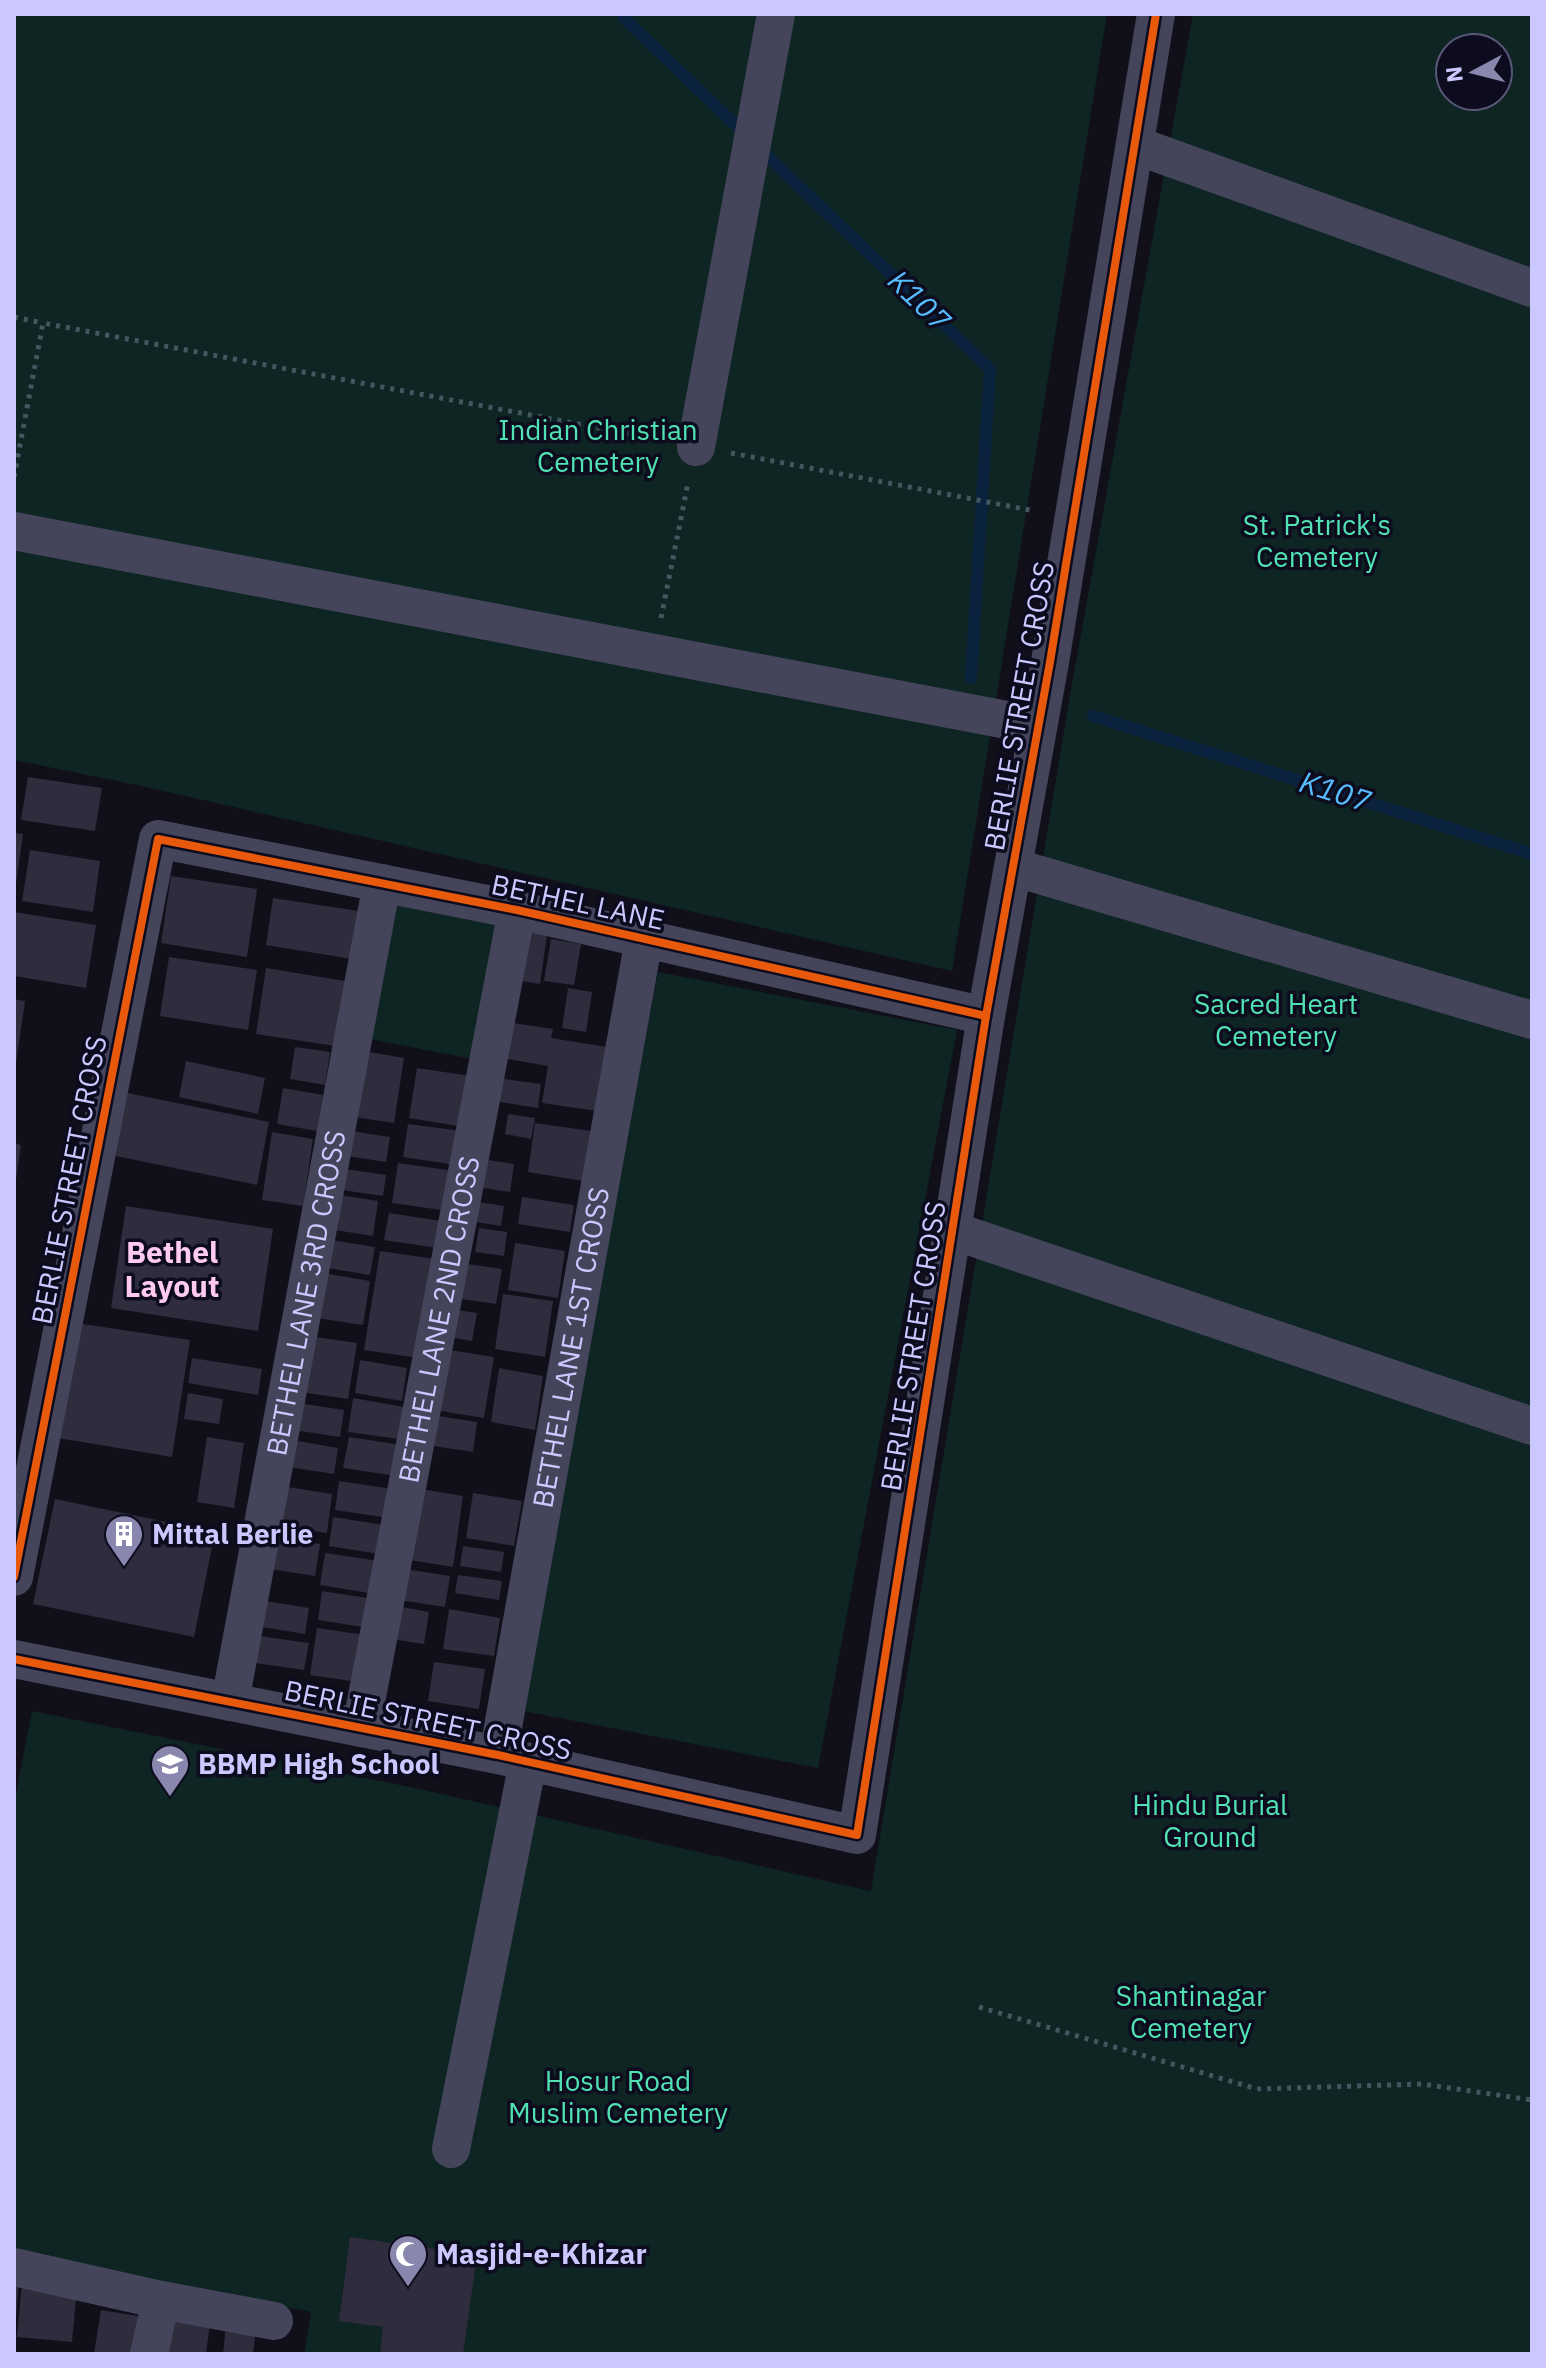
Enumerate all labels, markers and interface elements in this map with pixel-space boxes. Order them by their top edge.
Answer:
north arrow [1434,32,1514,112]
text: N [1438,65,1469,84]
water label: K107 [880,261,960,340]
park label: Indian Christian Cemetery [498,411,698,480]
park label: St. Patrick's Cemetery [1243,506,1391,575]
street label: BERLIE STREET CROSS [975,558,1062,853]
water label: K107 [1295,761,1377,820]
street label: BETHEL LANE [488,865,668,938]
park label: Sacred Heart Cemetery [1194,985,1358,1054]
street label: BERLIE STREET CROSS [22,1033,115,1327]
street label: BETHEL LANE 3RD CROSS [257,1127,354,1458]
street label: BETHEL LANE 2ND CROSS [389,1153,488,1486]
street label: BETHEL LANE 1ST CROSS [524,1184,617,1511]
street label: BERLIE STREET CROSS [871,1198,954,1493]
district label: Bethel Layout [125,1232,219,1305]
building icon: Mittal Berlie [103,1513,145,1568]
place label: Mittal Berlie [152,1515,313,1552]
street label: BERLIE STREET CROSS [281,1671,575,1768]
school or university icon: BBMP High School [149,1743,191,1798]
place label: BBMP High School [198,1745,439,1782]
park label: Hindu Burial Ground [1132,1786,1288,1855]
park label: Shantinagar Cemetery [1116,1977,1266,2046]
park label: Hosur Road Muslim Cemetery [508,2062,728,2131]
mosque icon: Masjid-e-Khizar [387,2233,429,2288]
place label: Masjid-e-Khizar [436,2235,647,2272]

